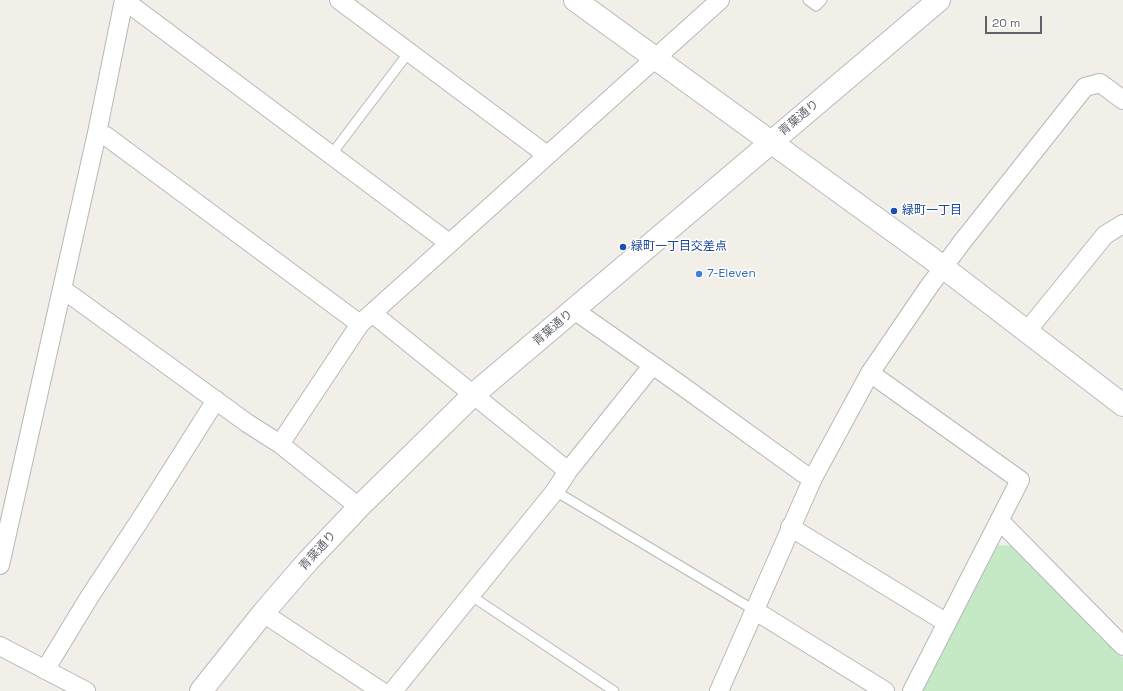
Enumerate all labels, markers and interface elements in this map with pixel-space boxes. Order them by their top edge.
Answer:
scale bar [987,8,1044,34]
text: 20 m [992,15,1020,31]
street label: 青葉通り [776,97,822,139]
place label: 緑町一丁目 [902,204,962,218]
marker: 緑町一丁目 [889,206,899,216]
place label: 緑町一丁目交差点 [631,240,727,254]
marker: 緑町一丁目交差点 [618,242,628,252]
place label: 7-Eleven [707,267,756,281]
marker: 7-Eleven [694,269,704,279]
street label: 青葉通り [530,307,576,349]
street label: 青葉通り [297,528,339,574]

